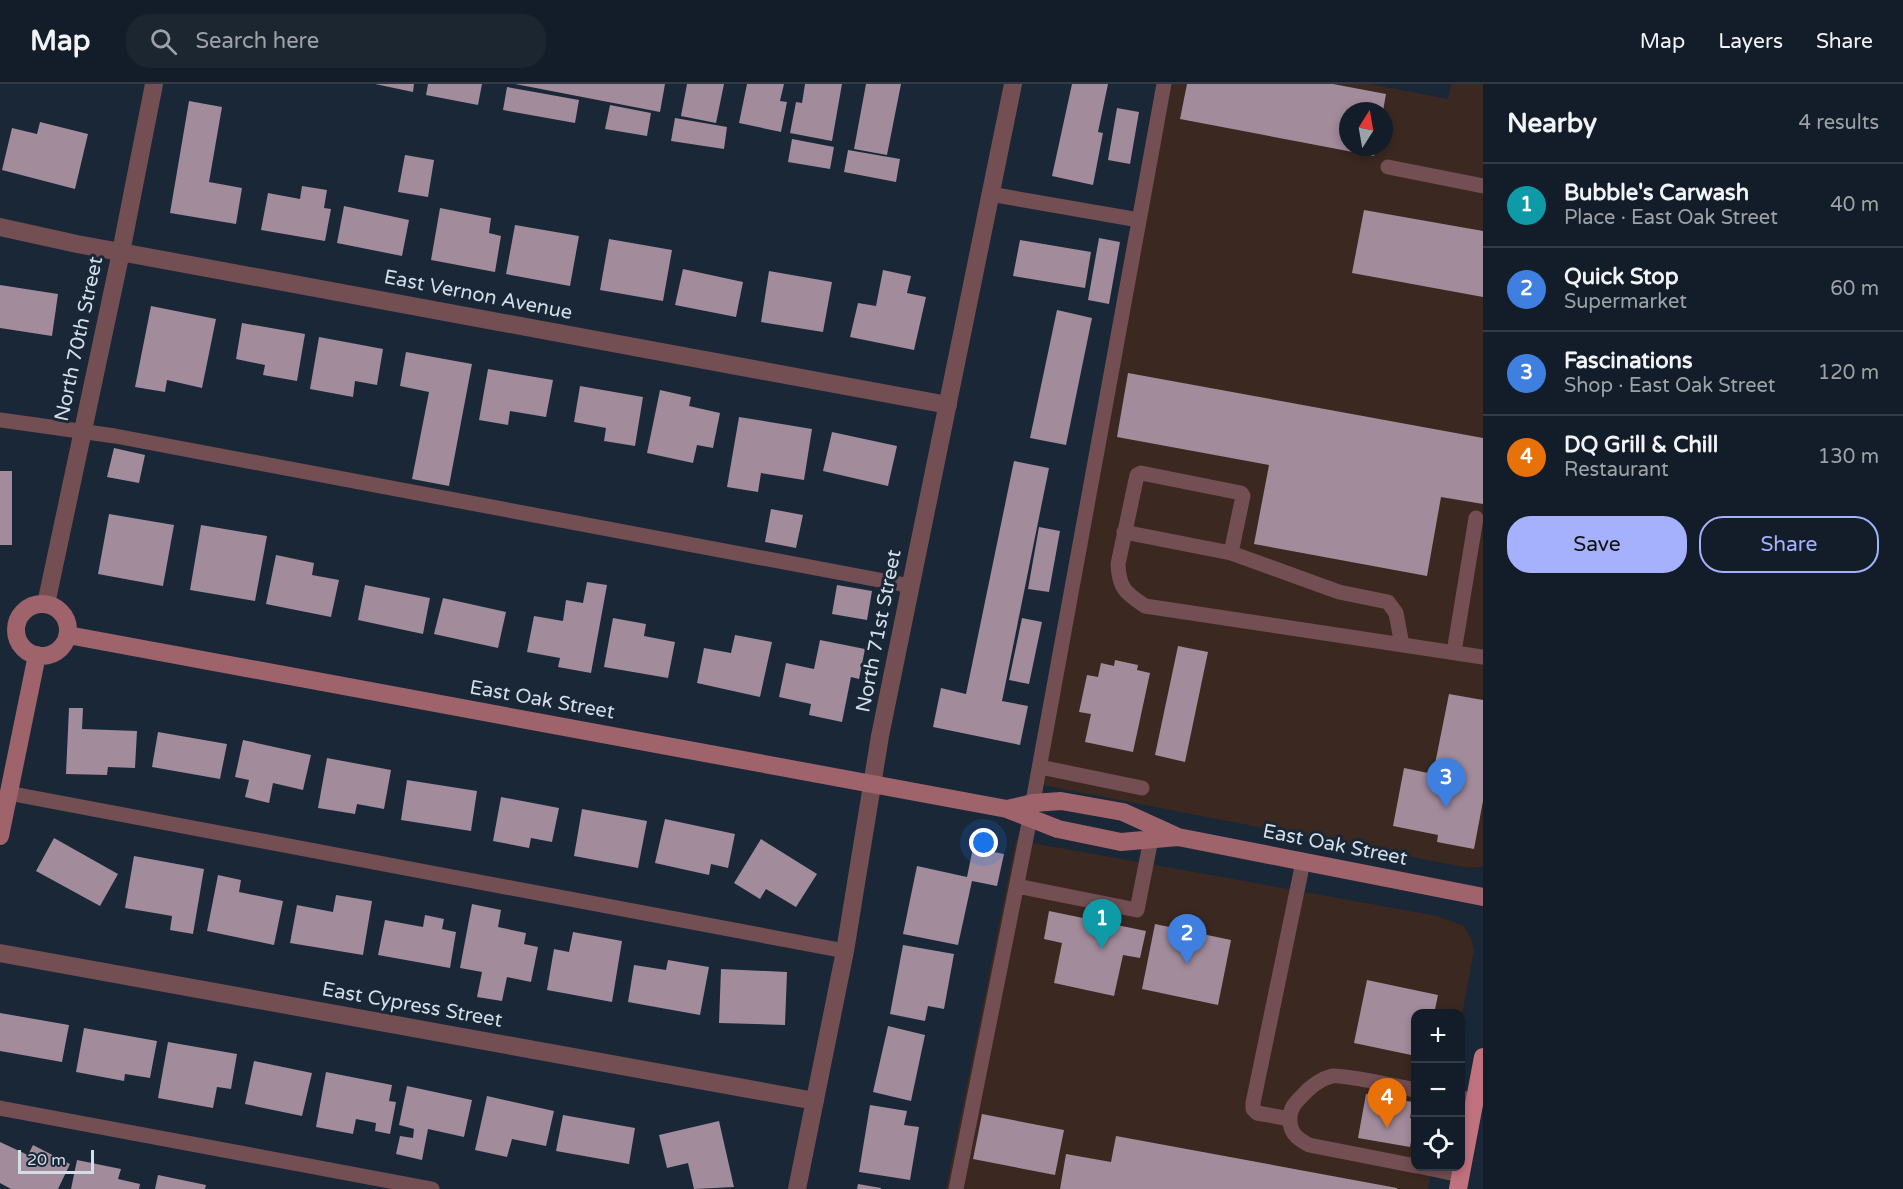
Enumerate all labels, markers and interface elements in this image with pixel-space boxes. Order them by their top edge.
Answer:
search box [126,14,546,68]
text: Map [30,24,90,58]
icon: search [147,25,180,58]
text: Search here [195,28,319,54]
text: Map [1640,29,1685,54]
text: Layers [1718,29,1783,54]
text: Share [1816,29,1873,54]
north arrow [1339,102,1393,156]
text: Nearby [1507,108,1597,139]
text: 4 results [1799,111,1879,135]
text: Bubble's Carwash [1564,180,1749,206]
text: 1 [1520,193,1533,217]
text: 40 m [1830,193,1879,217]
text: Place · East Oak Street [1564,206,1778,230]
street label: North 70th Street [50,254,108,424]
text: Quick Stop [1564,264,1679,290]
street label: East Vernon Avenue [382,265,574,325]
text: 2 [1520,277,1533,301]
text: 60 m [1830,277,1879,301]
text: Supermarket [1564,290,1687,314]
text: Fascinations [1564,348,1693,374]
text: 3 [1520,361,1533,385]
text: 120 m [1818,361,1879,385]
text: Shop · East Oak Street [1564,374,1775,398]
text: DQ Grill & Chill [1564,432,1718,458]
text: 4 [1520,445,1533,469]
text: 130 m [1818,445,1879,469]
text: Restaurant [1564,458,1669,482]
button: Save [1507,516,1687,573]
button: Share [1699,516,1879,573]
street label: North 71st Street [851,547,907,714]
street label: East Oak Street [468,675,617,725]
pin: 3 [1426,758,1466,808]
street label: East Oak Street [1261,819,1410,871]
your location [969,828,998,857]
pin: 1 [1082,900,1122,949]
pin: 2 [1168,914,1206,964]
street label: East Cypress Street [320,977,504,1033]
map controls [1411,1009,1465,1171]
button: + [1411,1009,1465,1063]
button: − [1411,1063,1465,1117]
pin: 4 [1368,1078,1406,1128]
button: locate [1411,1117,1465,1171]
scale bar [18,1147,94,1174]
text: 20 m [27,1150,66,1170]

